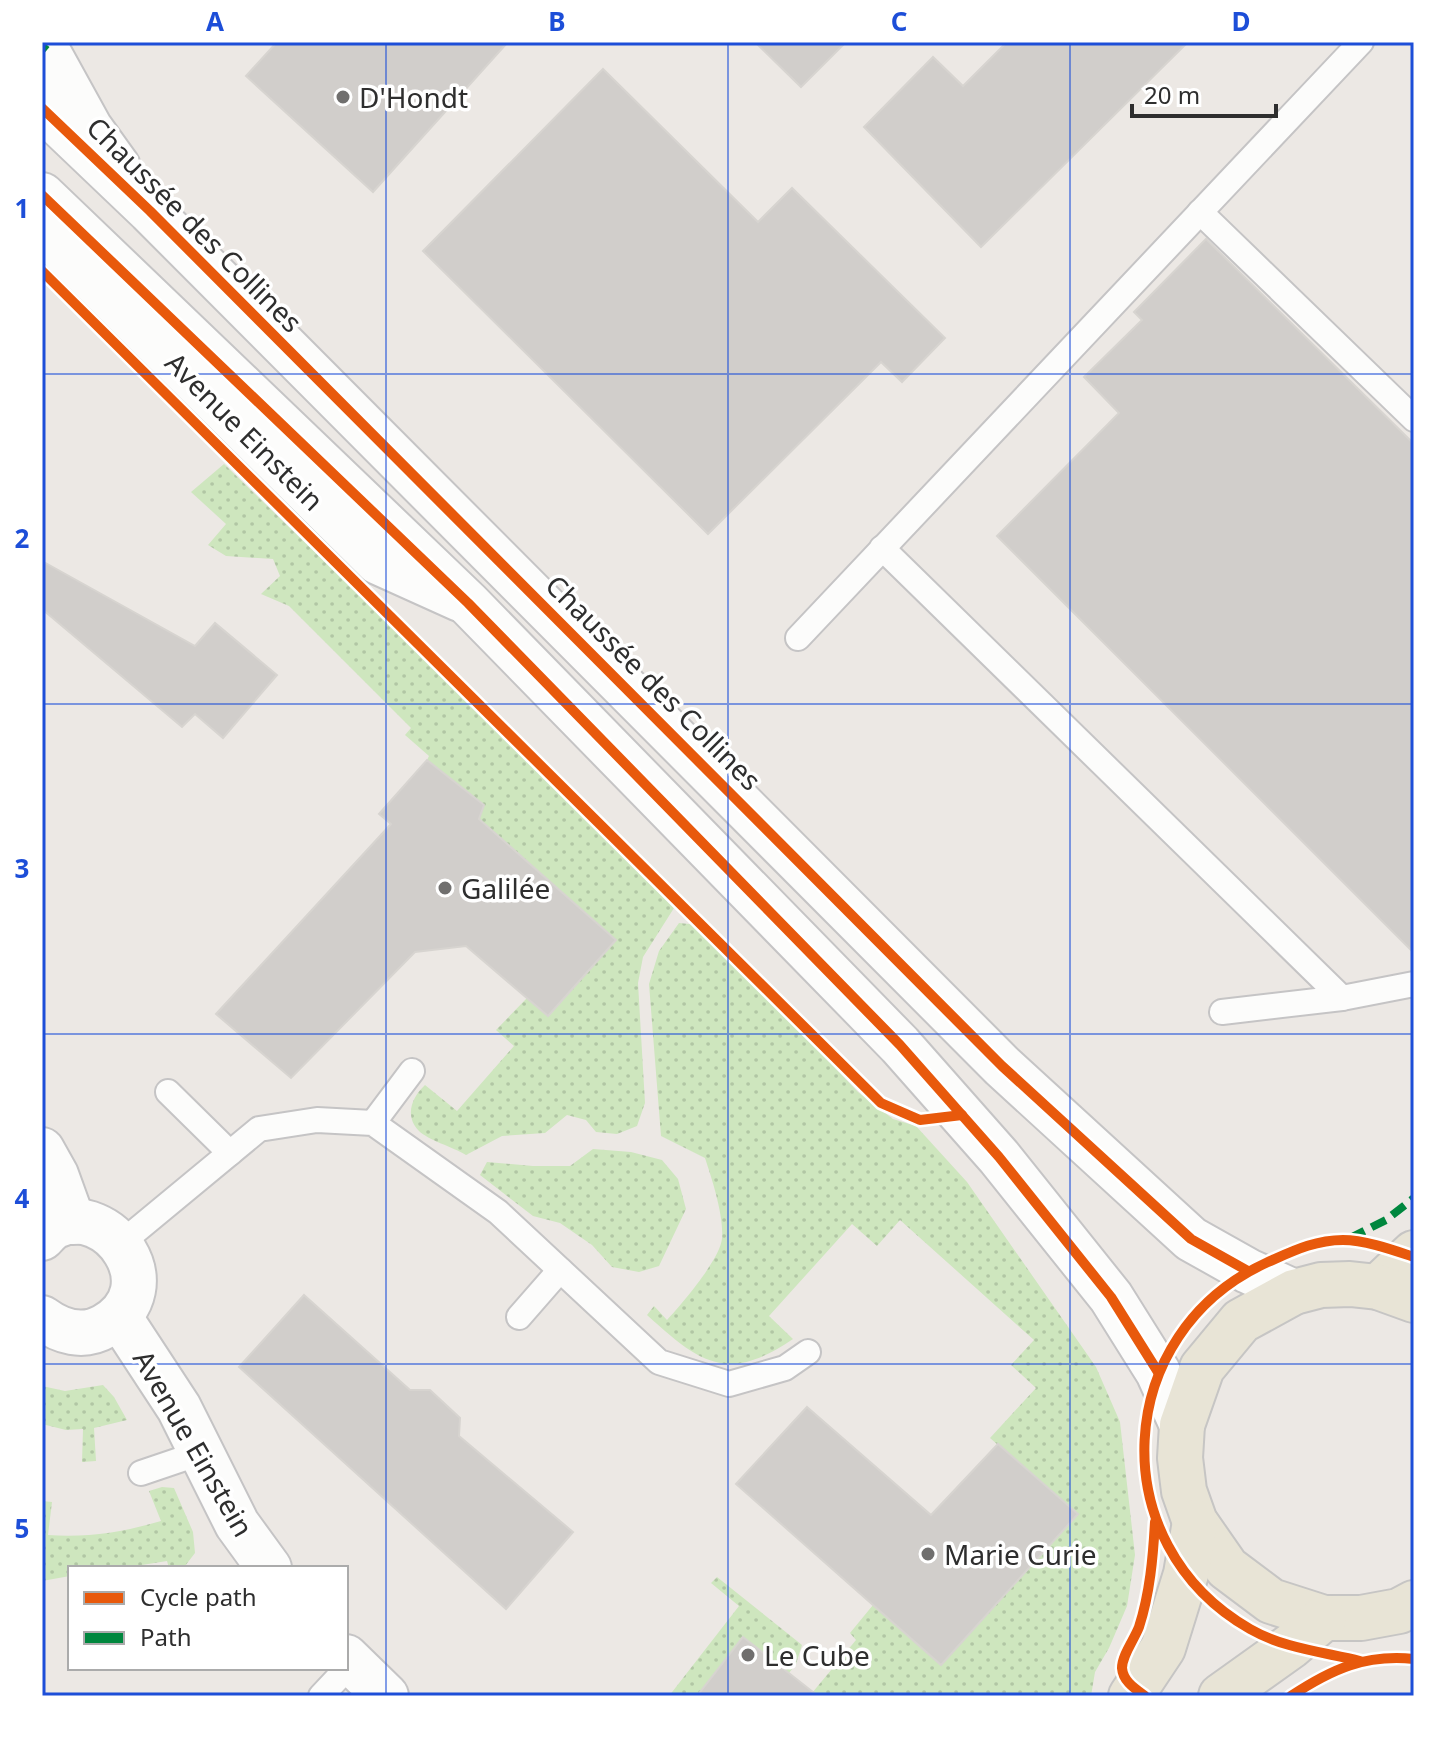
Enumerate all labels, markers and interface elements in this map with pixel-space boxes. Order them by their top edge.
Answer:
text: A [206,3,224,39]
text: B [548,3,566,39]
text: C [891,3,907,39]
text: D [1231,3,1251,39]
scale bar [1132,68,1276,118]
place label: D'Hondt [359,78,468,116]
text: 20 m [1144,78,1200,111]
marker: D'Hondt [334,88,352,106]
street label: Chaussée des Collines [79,108,311,340]
text: 1 [15,190,29,226]
street label: Avenue Einstein [157,343,333,519]
text: 2 [15,520,30,556]
street label: Chaussée des Collines [538,566,770,798]
text: 3 [15,850,29,886]
place label: Galilée [461,869,550,907]
marker: Galilée [436,879,454,897]
text: 4 [15,1180,30,1216]
street label: Avenue Einstein [125,1343,263,1543]
text: 5 [15,1510,29,1546]
place label: Marie Curie [944,1535,1097,1573]
marker: Marie Curie [919,1545,937,1563]
legend [68,1566,348,1670]
text: Cycle path [140,1580,257,1613]
text: Path [140,1620,191,1653]
place label: Le Cube [764,1636,870,1674]
marker: Le Cube [739,1646,757,1664]

